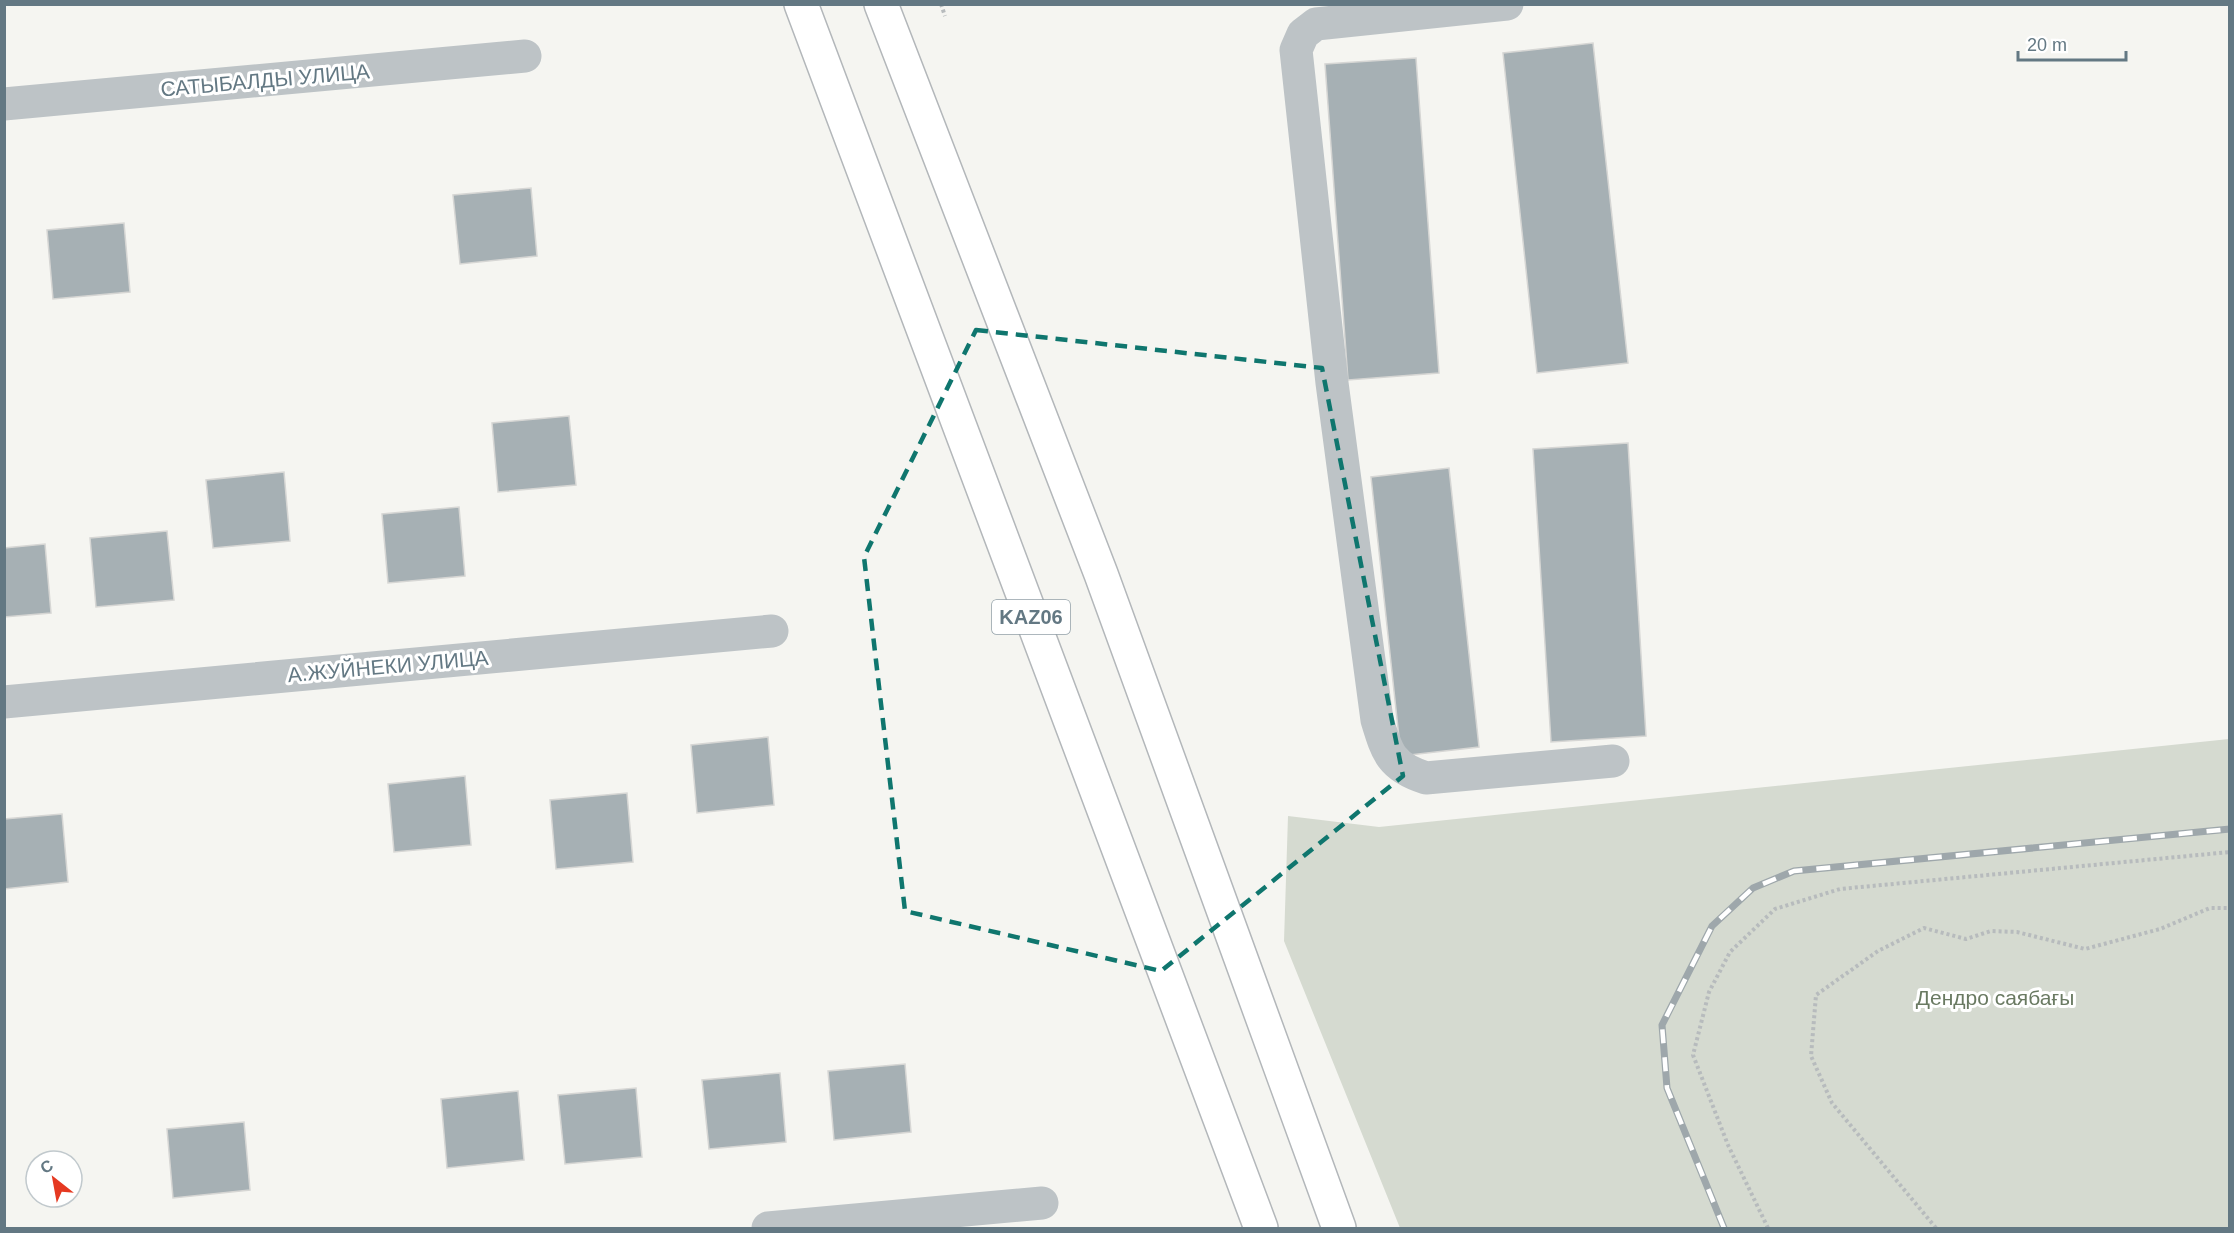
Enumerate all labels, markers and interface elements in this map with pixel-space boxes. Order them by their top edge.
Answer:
scale bar [2018,24,2126,62]
text: 20 m [2027,35,2067,55]
street label: САТЫБАЛДЫ УЛИЦА [160,59,370,101]
road number: KАZ06 [992,600,1070,634]
street label: А.ЖУЙНЕКИ УЛИЦА [287,646,489,686]
park label: Дендро саябағы [1916,986,2074,1009]
north arrow [24,1149,84,1209]
text: С [37,1156,56,1177]

